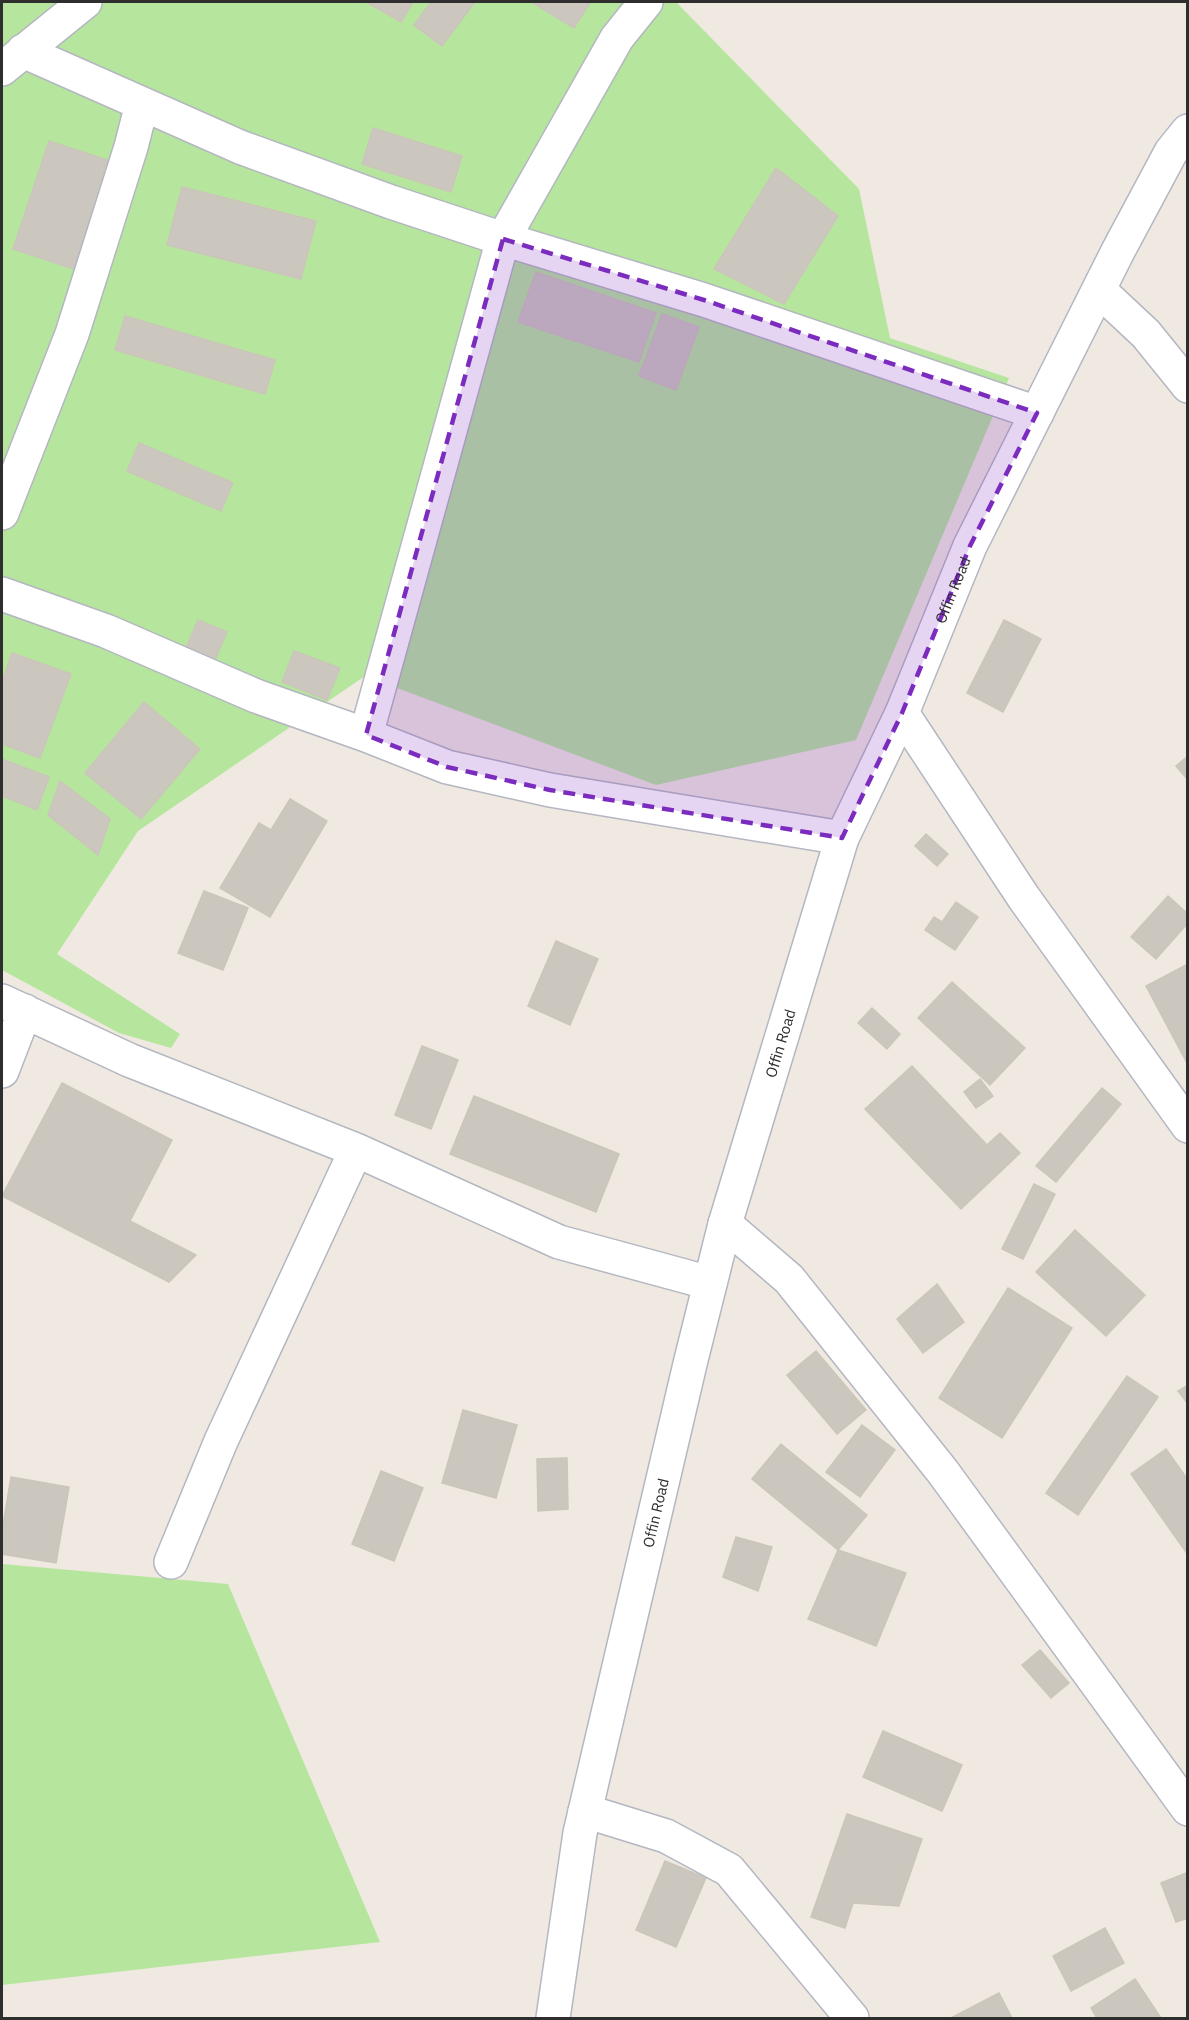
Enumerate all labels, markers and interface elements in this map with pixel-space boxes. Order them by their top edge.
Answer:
street label: Offin Road [930,554,974,626]
street label: Offin Road [760,1007,799,1080]
street label: Offin Road [638,1476,672,1549]

